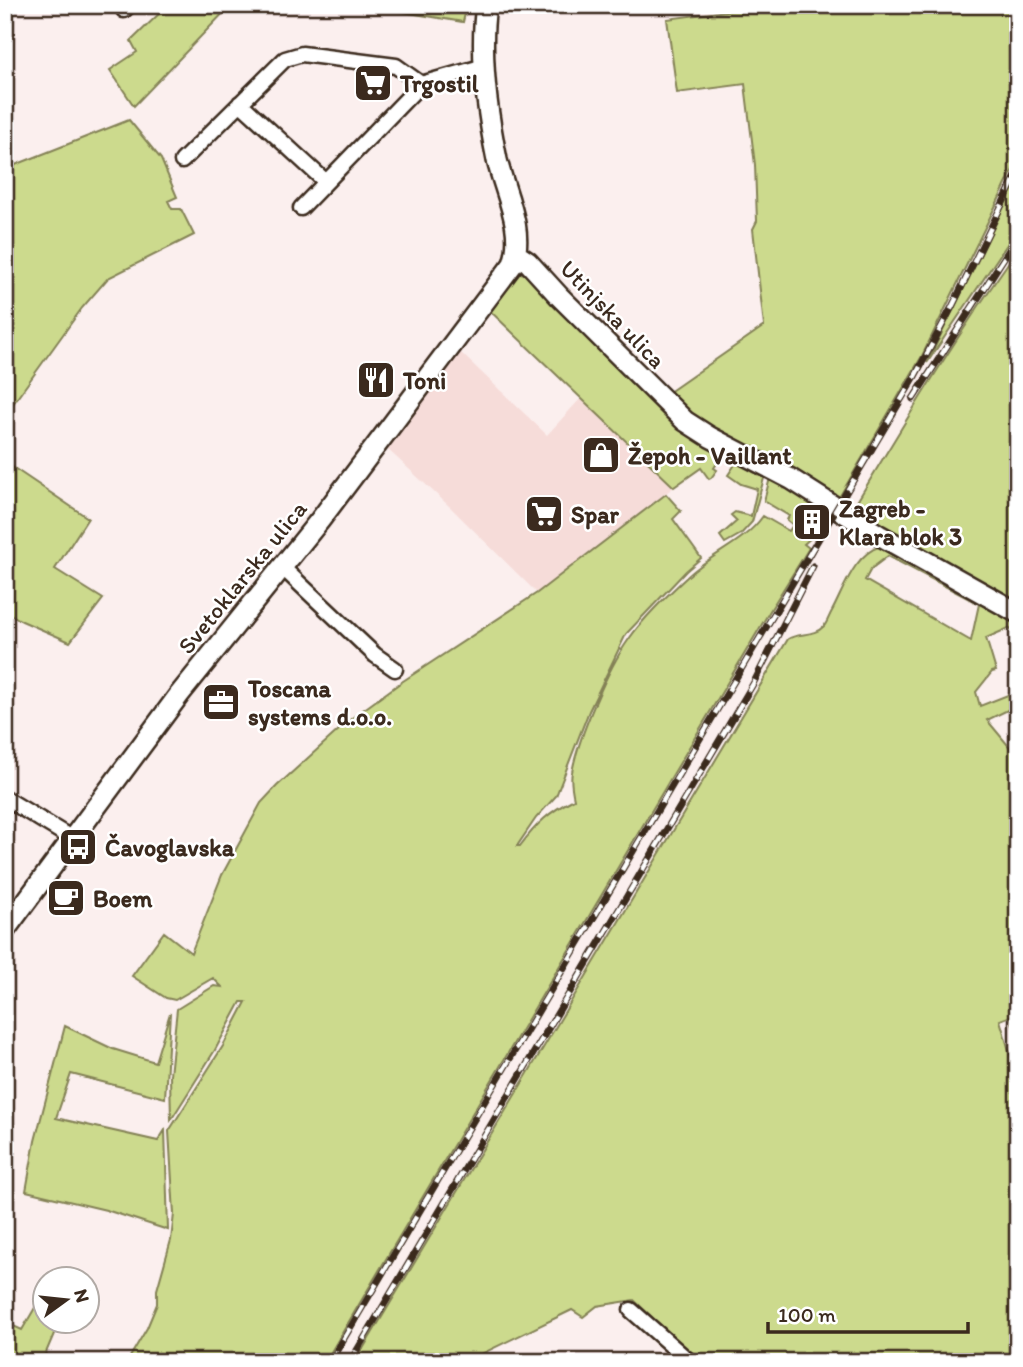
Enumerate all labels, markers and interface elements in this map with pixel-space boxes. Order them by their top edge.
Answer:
supermarket icon: Trgostil [352,62,394,104]
place label: Trgostil [399,69,479,99]
street label: Utinjska ulica [554,254,672,374]
restaurant icon: Toni [355,359,397,401]
place label: Toni [402,366,446,395]
shop icon: Žepoh - Vaillant [580,434,622,476]
place label: Žepoh - Vaillant [628,441,791,471]
supermarket icon: Spar [523,493,565,535]
street label: Svetoklarska ulica [171,494,313,659]
place label: Zagreb - Klara blok 3 [839,494,962,551]
place label: Spar [571,500,620,530]
building icon: Zagreb - Klara blok 3 [791,501,833,543]
place label: Toscana systems d.o.o. [247,674,392,732]
office icon: Toscana systems d.o.o. [200,681,242,723]
bus stop icon: Čavoglavska [57,826,99,868]
place label: Čavoglavska [105,833,235,863]
cafe icon: Boem [45,877,87,919]
place label: Boem [93,884,153,913]
north arrow [32,1266,102,1336]
text: N [69,1287,95,1305]
scale bar [768,1290,967,1334]
text: 100 m [778,1302,836,1327]

